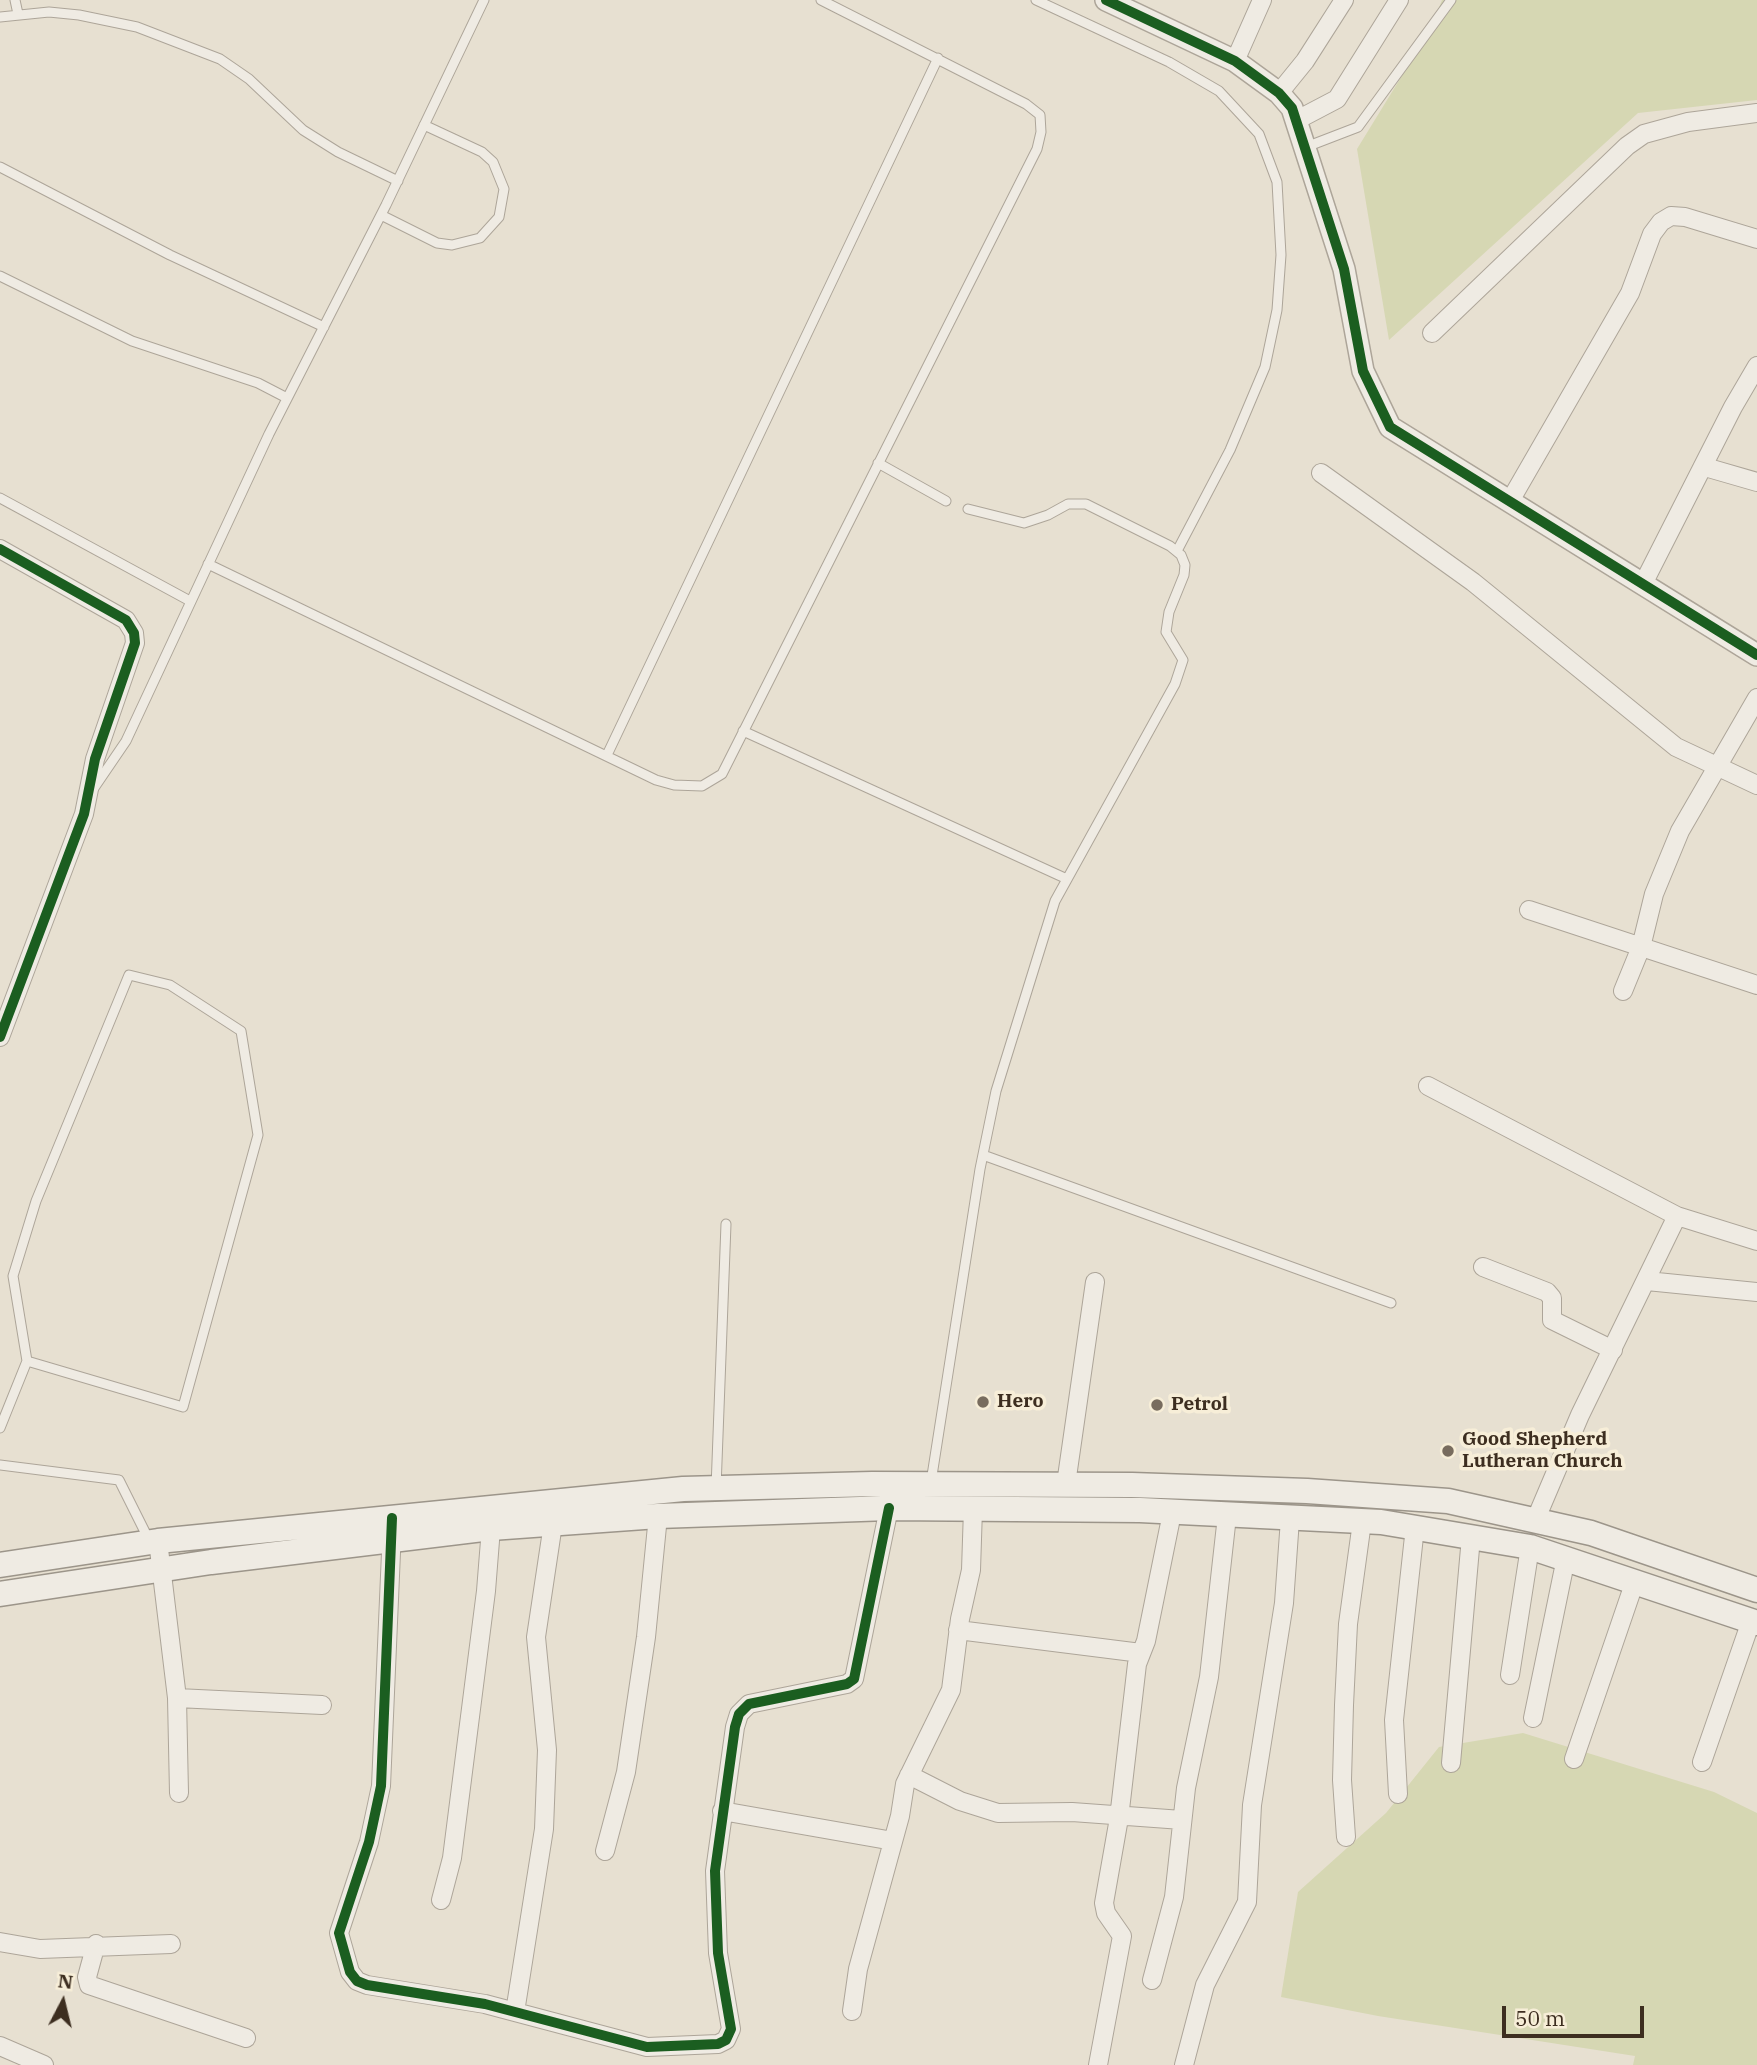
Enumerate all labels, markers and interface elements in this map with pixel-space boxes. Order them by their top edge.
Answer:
place label: Hero [997,1391,1044,1413]
marker: Hero [975,1394,991,1410]
place label: Petrol [1171,1394,1228,1416]
marker: Petrol [1149,1397,1165,1413]
place label: Good Shepherd Lutheran Church [1462,1429,1623,1473]
marker: Good Shepherd Lutheran Church [1440,1443,1456,1459]
north arrow [28,1967,98,2037]
text: N [57,1968,74,1994]
scale bar [1505,1992,1647,2036]
text: 50 m [1515,2004,1565,2032]

